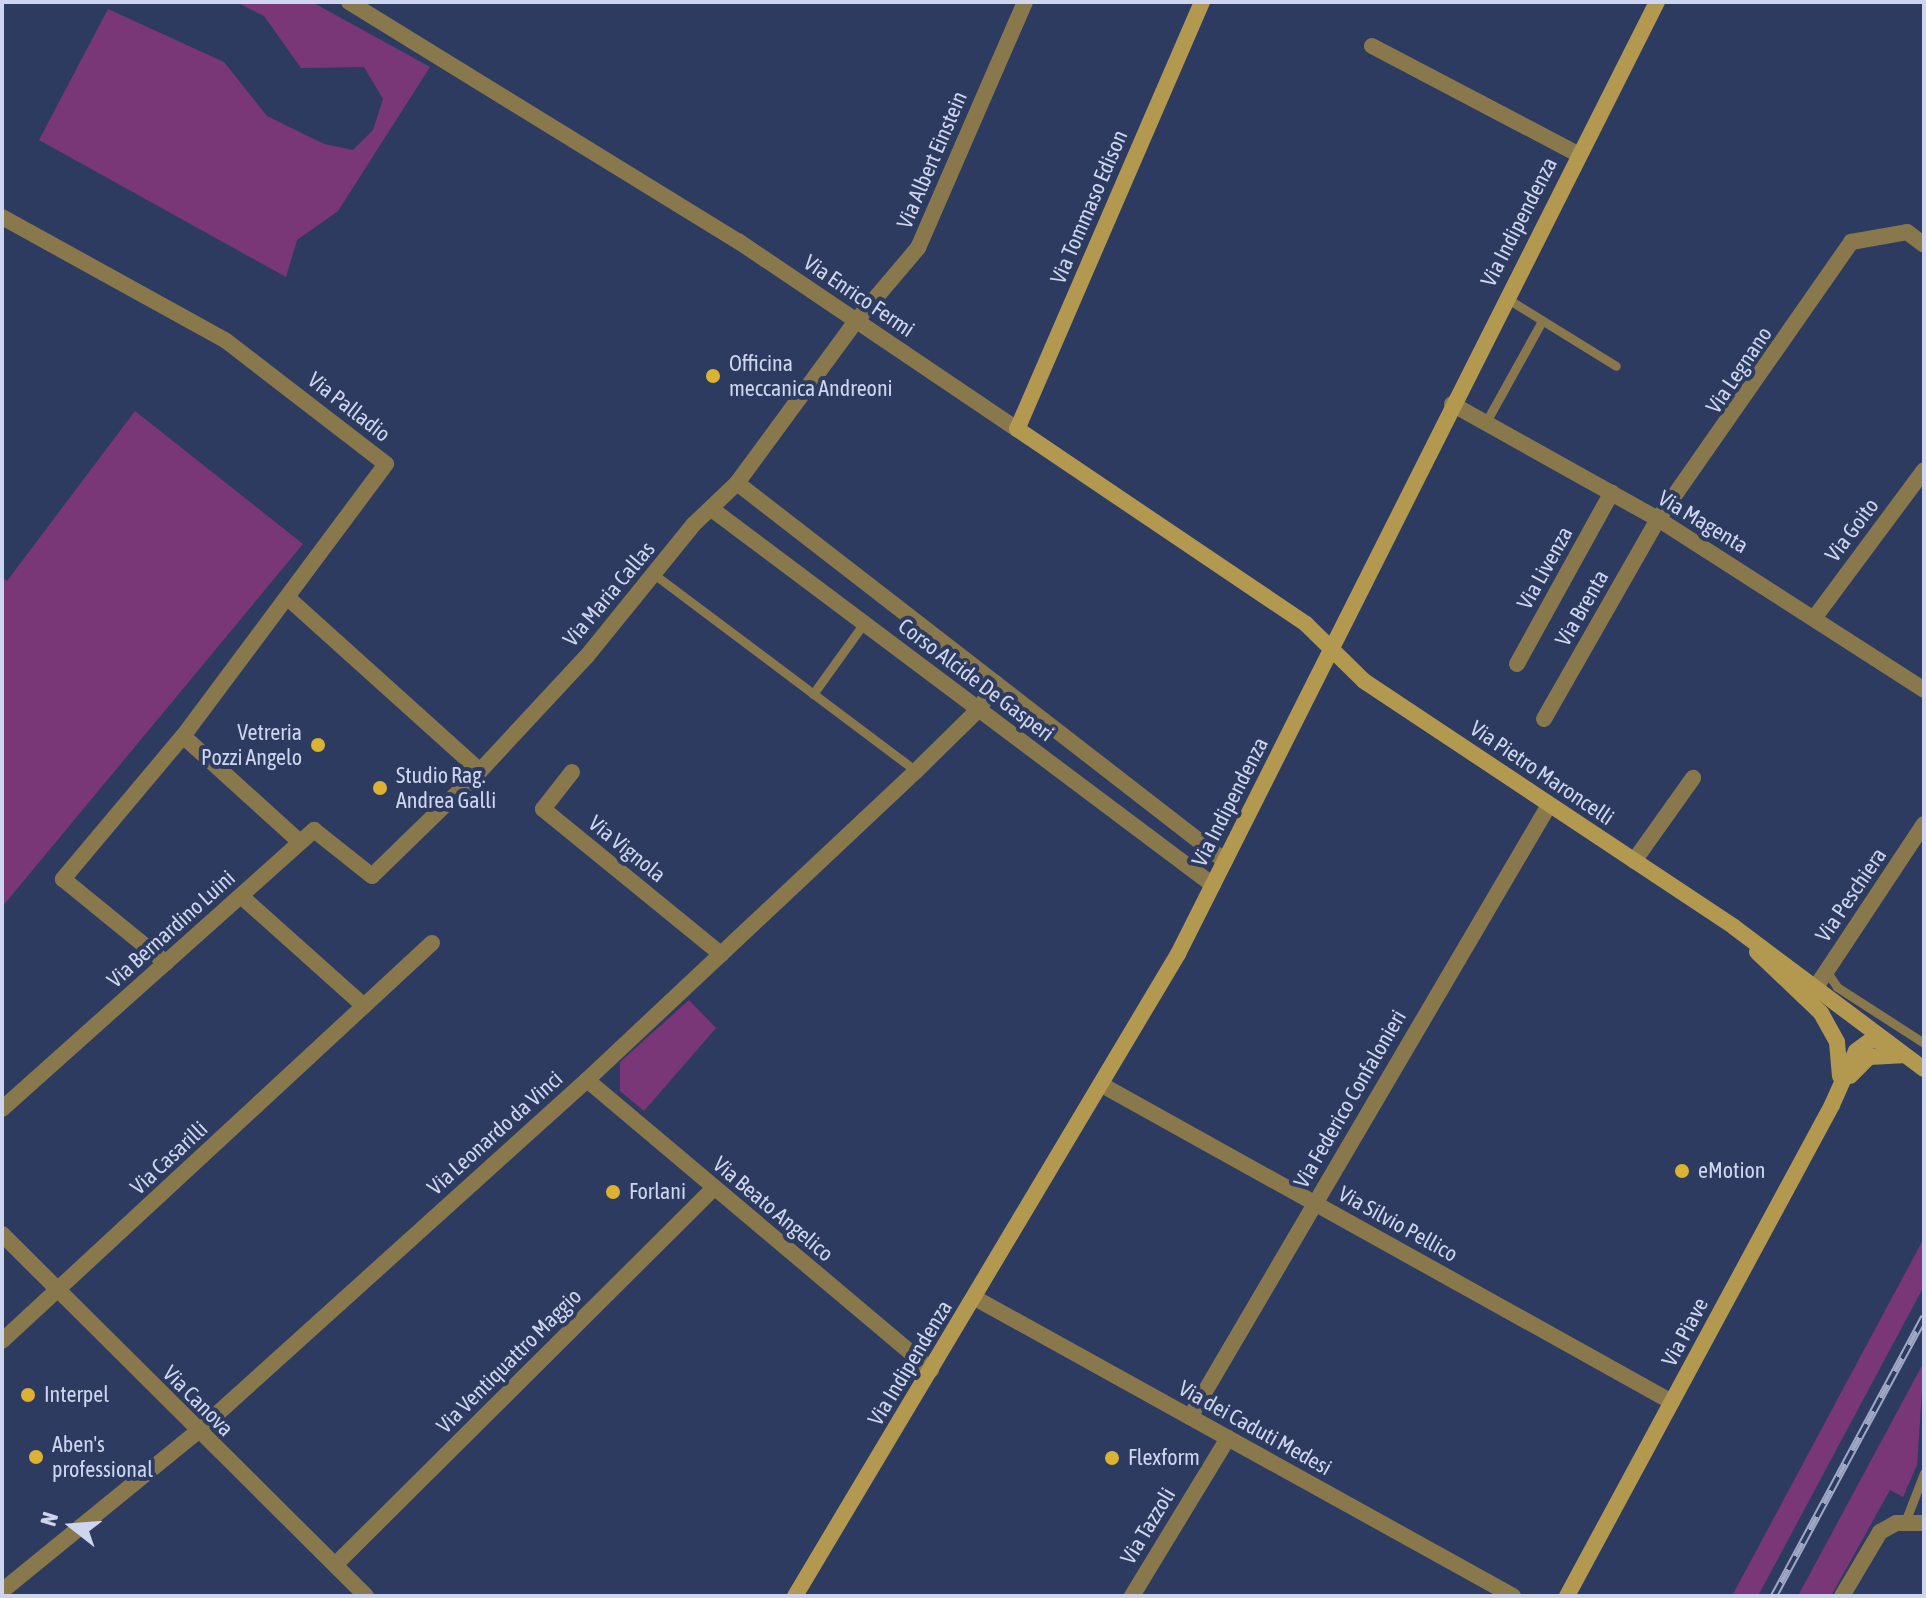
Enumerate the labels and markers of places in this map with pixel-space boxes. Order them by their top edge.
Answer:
place label: Officina meccanica Andreoni [729,350,893,402]
marker: Officina meccanica Andreoni [704,367,722,385]
place label: Vetreria Pozzi Angelo [201,719,302,770]
marker: Vetreria Pozzi Angelo [309,736,327,754]
place label: Studio Rag. Andrea Galli [396,762,496,814]
marker: Studio Rag. Andrea Galli [371,779,389,797]
place label: eMotion [1698,1158,1765,1184]
marker: eMotion [1673,1162,1691,1180]
place label: Forlani [629,1179,686,1205]
marker: Forlani [604,1183,622,1201]
place label: Interpel [44,1382,109,1408]
marker: Interpel [19,1386,37,1404]
place label: Aben's professional [52,1431,153,1482]
place label: Flexform [1128,1445,1200,1471]
marker: Aben's professional [27,1448,45,1466]
marker: Flexform [1103,1449,1121,1467]

